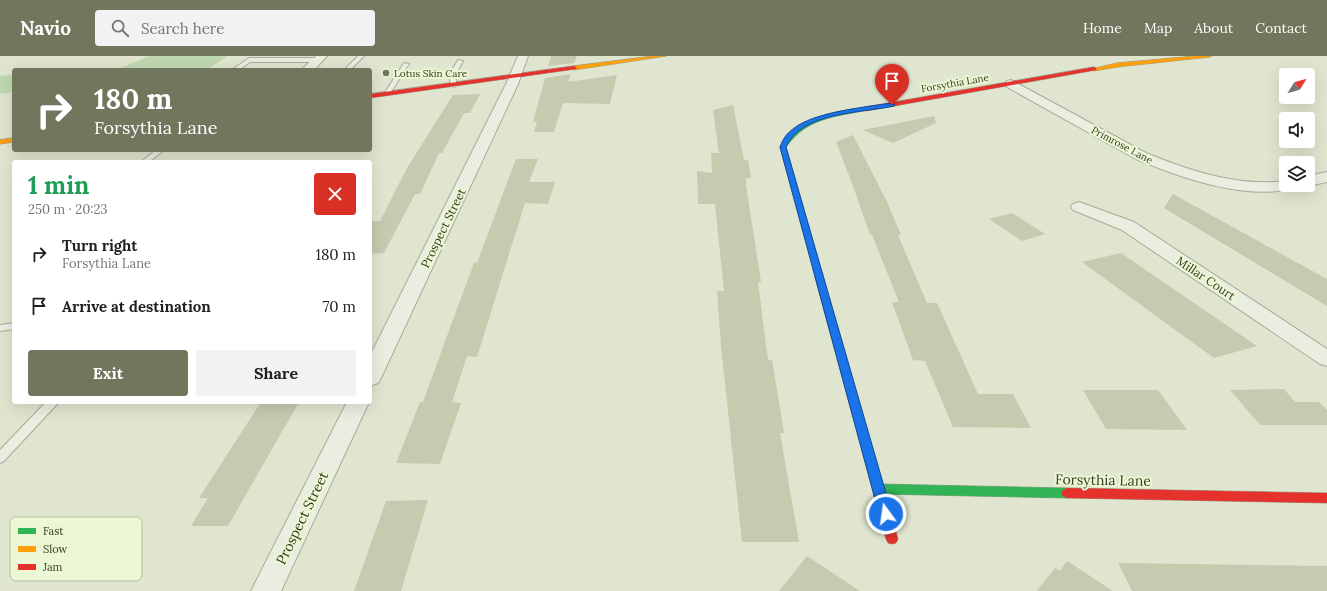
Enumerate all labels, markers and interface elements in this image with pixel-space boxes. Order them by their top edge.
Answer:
search box [95,10,375,46]
text: Navio [20,16,71,40]
icon: search [109,17,131,39]
text: Search here [141,19,224,38]
text: Home [1083,19,1122,37]
text: Map [1144,19,1172,37]
text: About [1194,19,1233,37]
text: Contact [1255,19,1307,37]
pin [875,64,909,105]
place label: Lotus Skin Care [394,67,468,80]
marker: Lotus Skin Care [381,68,391,78]
north arrow [1279,68,1315,104]
map controls [1279,68,1315,192]
icon: arrive [881,70,903,92]
street label: Forsythia Lane [920,71,990,95]
text: 180 m [94,81,172,117]
icon: right [28,84,80,136]
button: sound [1279,112,1315,148]
text: Forsythia Lane [94,116,217,139]
street label: Primrose Lane [1089,123,1155,167]
button: layers [1279,156,1315,192]
text: 1 min [28,170,89,201]
button: close [314,173,356,215]
street label: Prospect Street [417,185,469,270]
text: 250 m · 20:23 [28,201,108,218]
text: Turn right [62,236,138,255]
icon: right [28,243,50,265]
text: 180 m [315,245,356,264]
street label: Millar Court [1174,253,1239,303]
text: Forsythia Lane [62,255,151,272]
icon: arrive [28,295,50,317]
text: Arrive at destination [62,297,211,316]
text: 70 m [322,297,356,316]
button: Exit [28,350,188,396]
button: Share [196,350,356,396]
street label: Prospect Street [272,468,333,567]
street label: Forsythia Lane [1055,470,1152,490]
position arrow [865,493,907,535]
legend [10,517,142,581]
text: Fast [43,524,64,538]
text: Slow [43,542,68,556]
text: Jam [42,560,63,574]

